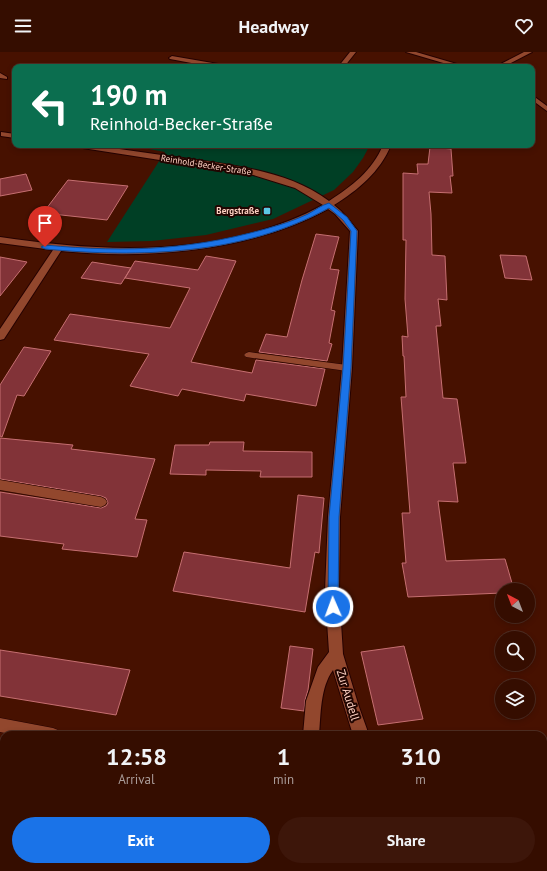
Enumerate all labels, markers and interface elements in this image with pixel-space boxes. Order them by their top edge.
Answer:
icon: menu [12,15,34,37]
text: Headway [238,15,309,38]
icon: heart [513,15,535,37]
text: 190 m [90,76,167,113]
icon: left [24,80,76,132]
text: Reinhold-Becker-Straße [90,112,273,135]
street label: Reinhold-Becker-Straße [160,152,253,177]
place label: Bergstraße [216,205,259,216]
pin [28,206,62,247]
marker: Bergstraße [262,206,272,216]
icon: arrive [34,212,56,234]
north arrow [495,583,535,623]
map controls [495,583,535,719]
position arrow [312,586,354,628]
button: search [495,631,535,671]
street label: Zur Audell [334,667,363,723]
button: layers [495,679,535,719]
text: 12:58 [106,741,167,772]
text: 1 [277,741,290,772]
text: 310 [400,741,441,772]
text: Arrival [118,771,155,788]
text: min [273,771,294,788]
text: m [415,771,426,788]
button: Exit [12,817,270,863]
button: Share [278,817,535,863]

